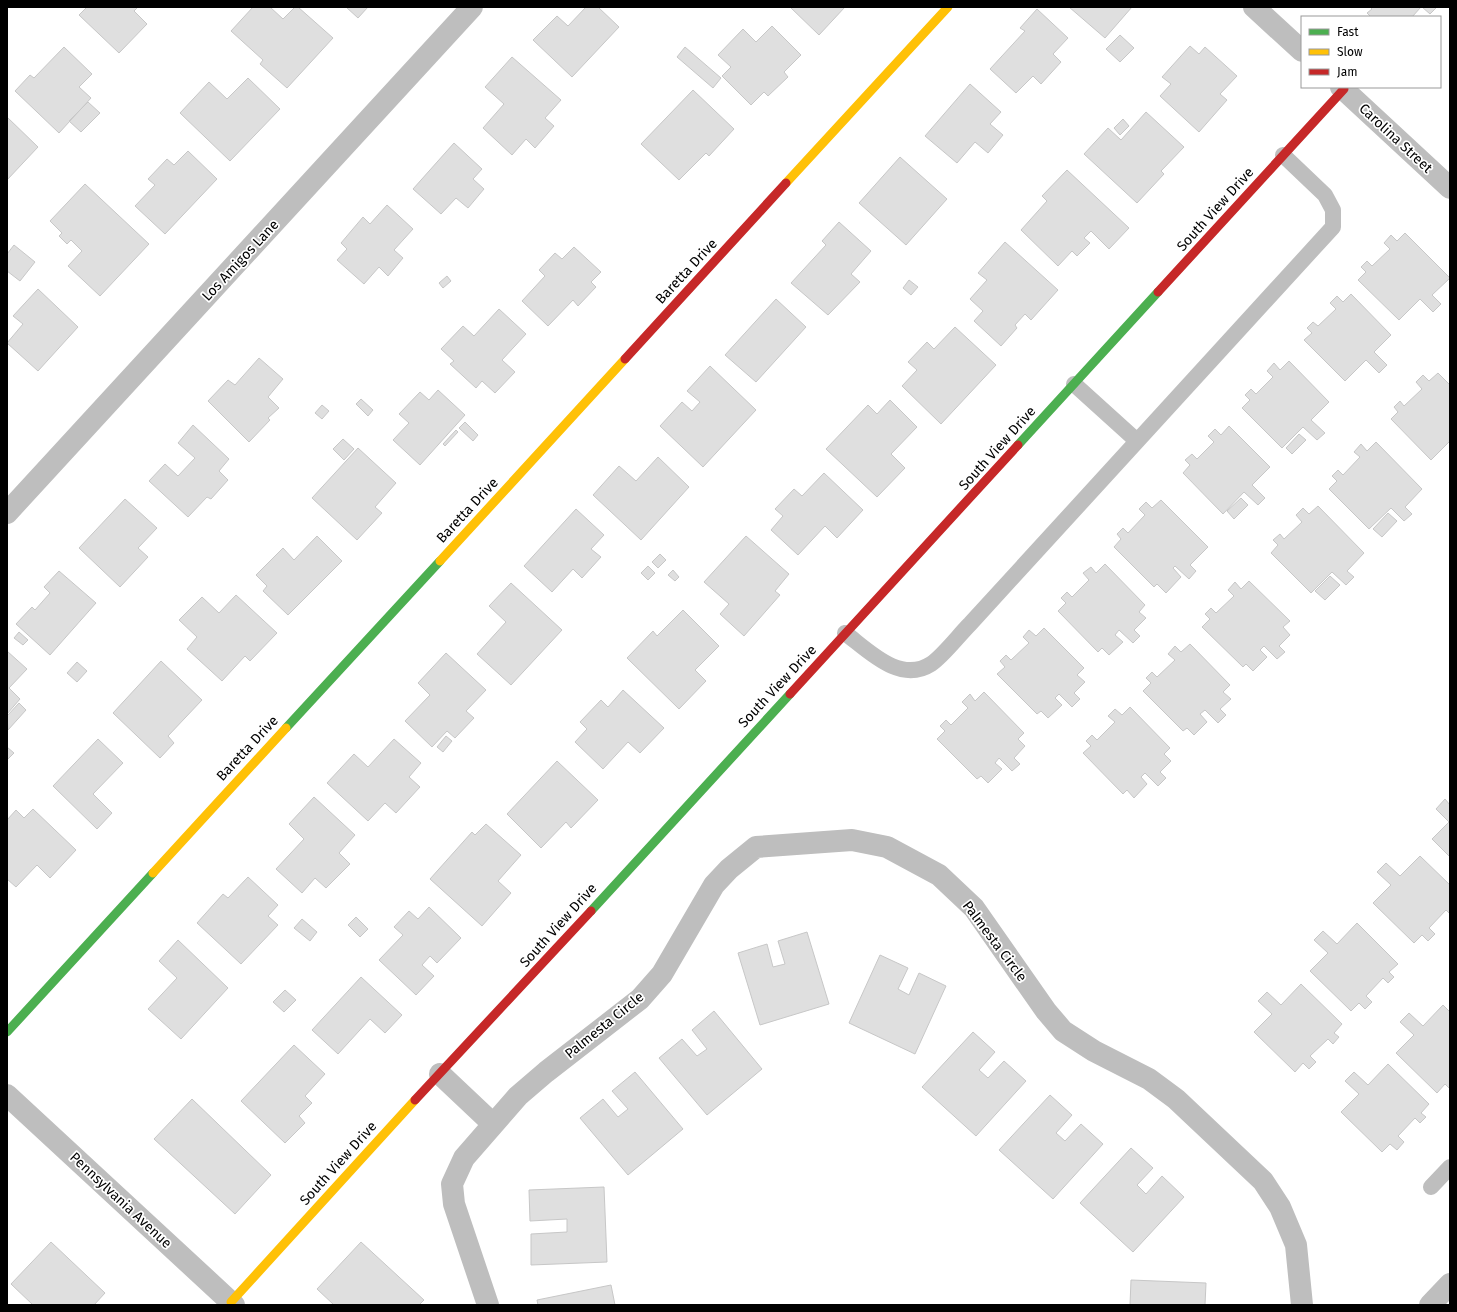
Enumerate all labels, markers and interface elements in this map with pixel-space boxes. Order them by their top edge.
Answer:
legend [1301,16,1441,88]
text: Fast [1337,25,1359,39]
text: Slow [1337,45,1363,59]
text: Jam [1337,65,1357,79]
street label: Carolina Street [1355,100,1437,177]
street label: South View Drive [1173,164,1257,255]
street label: Los Amigos Lane [198,216,282,304]
street label: Baretta Drive [652,235,721,307]
street label: South View Drive [955,403,1039,494]
street label: Baretta Drive [433,474,502,546]
street label: South View Drive [735,641,820,731]
street label: Baretta Drive [213,712,282,784]
street label: South View Drive [516,880,600,971]
street label: Palmesta Circle [959,898,1030,985]
street label: Palmesta Circle [561,988,647,1062]
street label: South View Drive [296,1118,380,1209]
street label: Pennsylvania Avenue [66,1149,175,1252]

